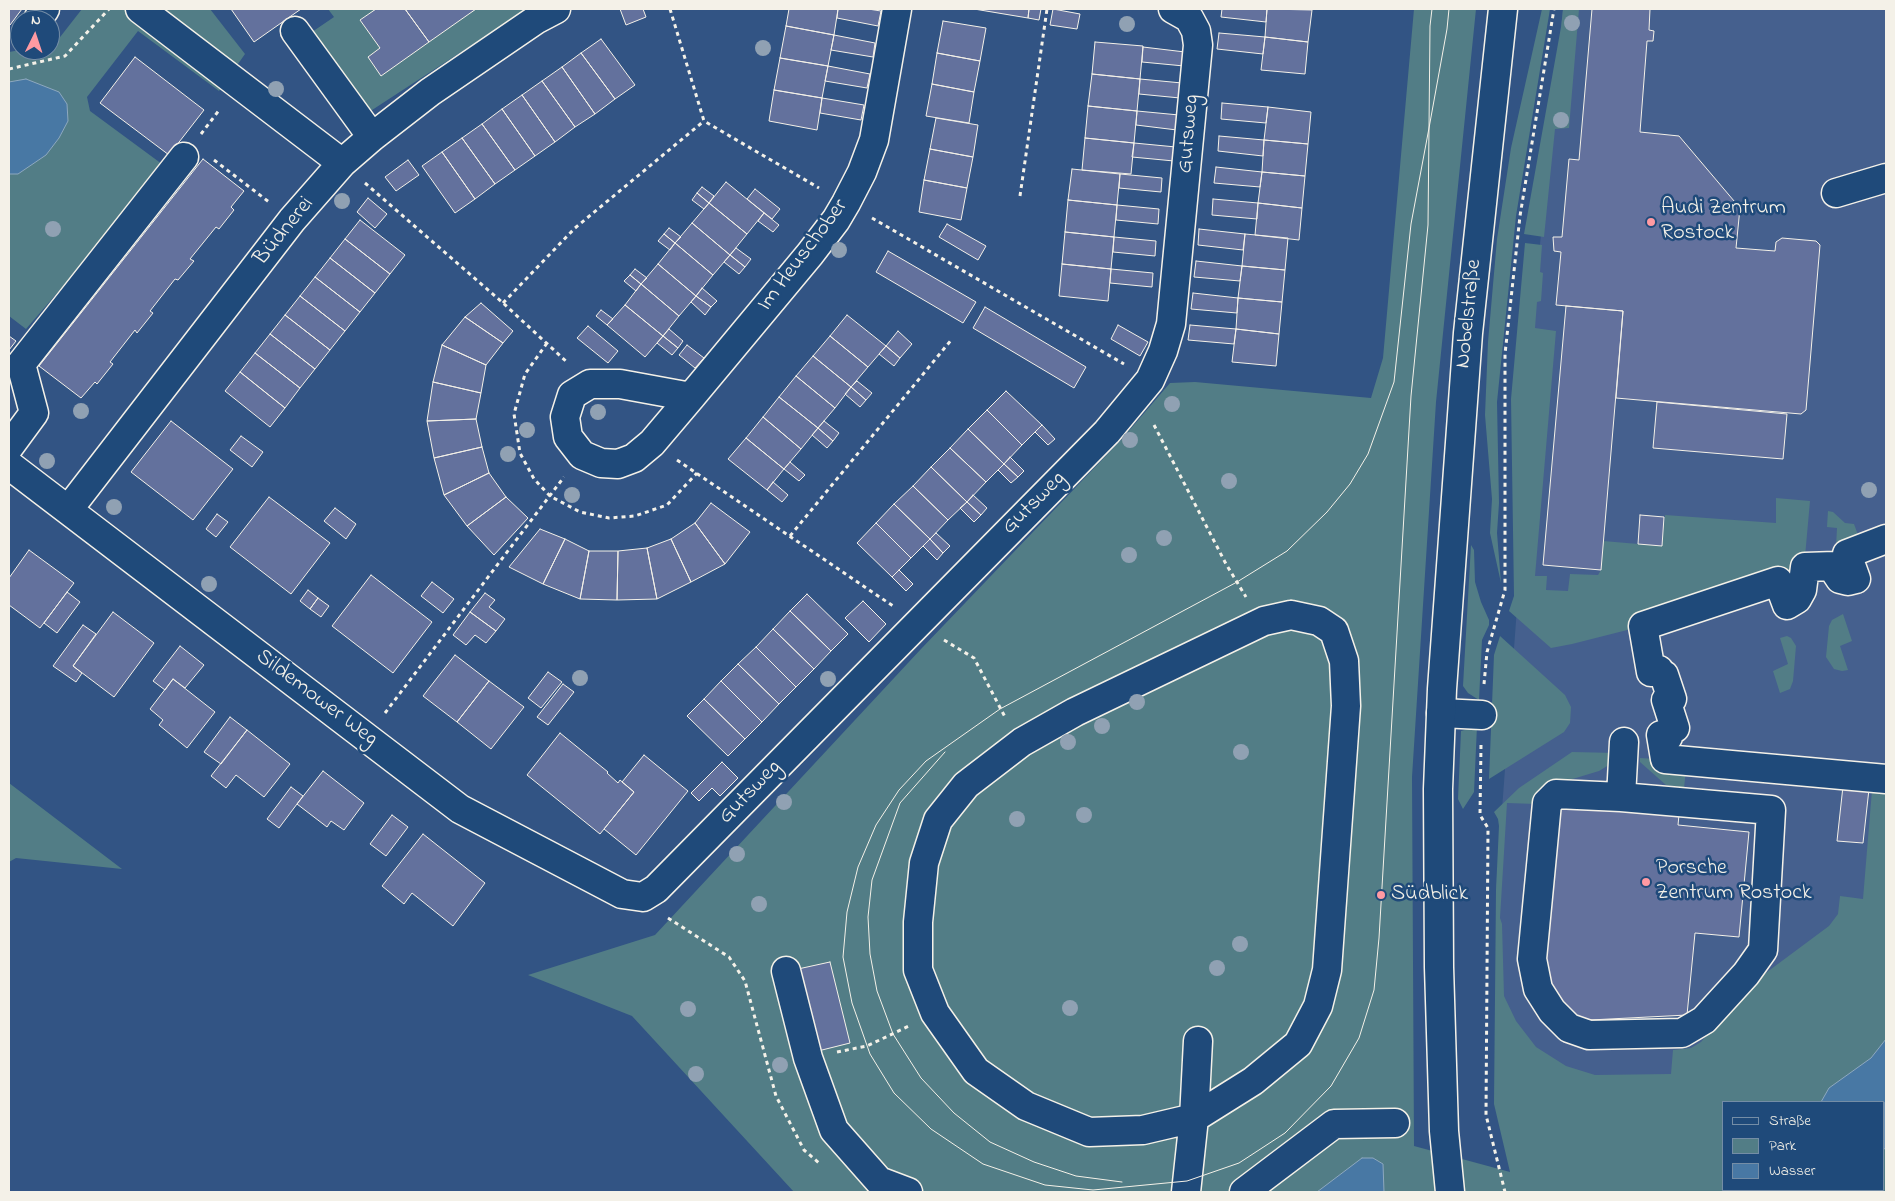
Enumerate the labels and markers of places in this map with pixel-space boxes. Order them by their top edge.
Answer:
place label: Audi Zentrum Rostock [1661,196,1786,248]
marker: Audi Zentrum Rostock [1645,216,1657,228]
place label: Porsche Zentrum Rostock [1656,856,1812,908]
marker: Porsche Zentrum Rostock [1640,876,1652,888]
place label: Südblick [1391,882,1468,908]
marker: Südblick [1375,889,1387,901]

